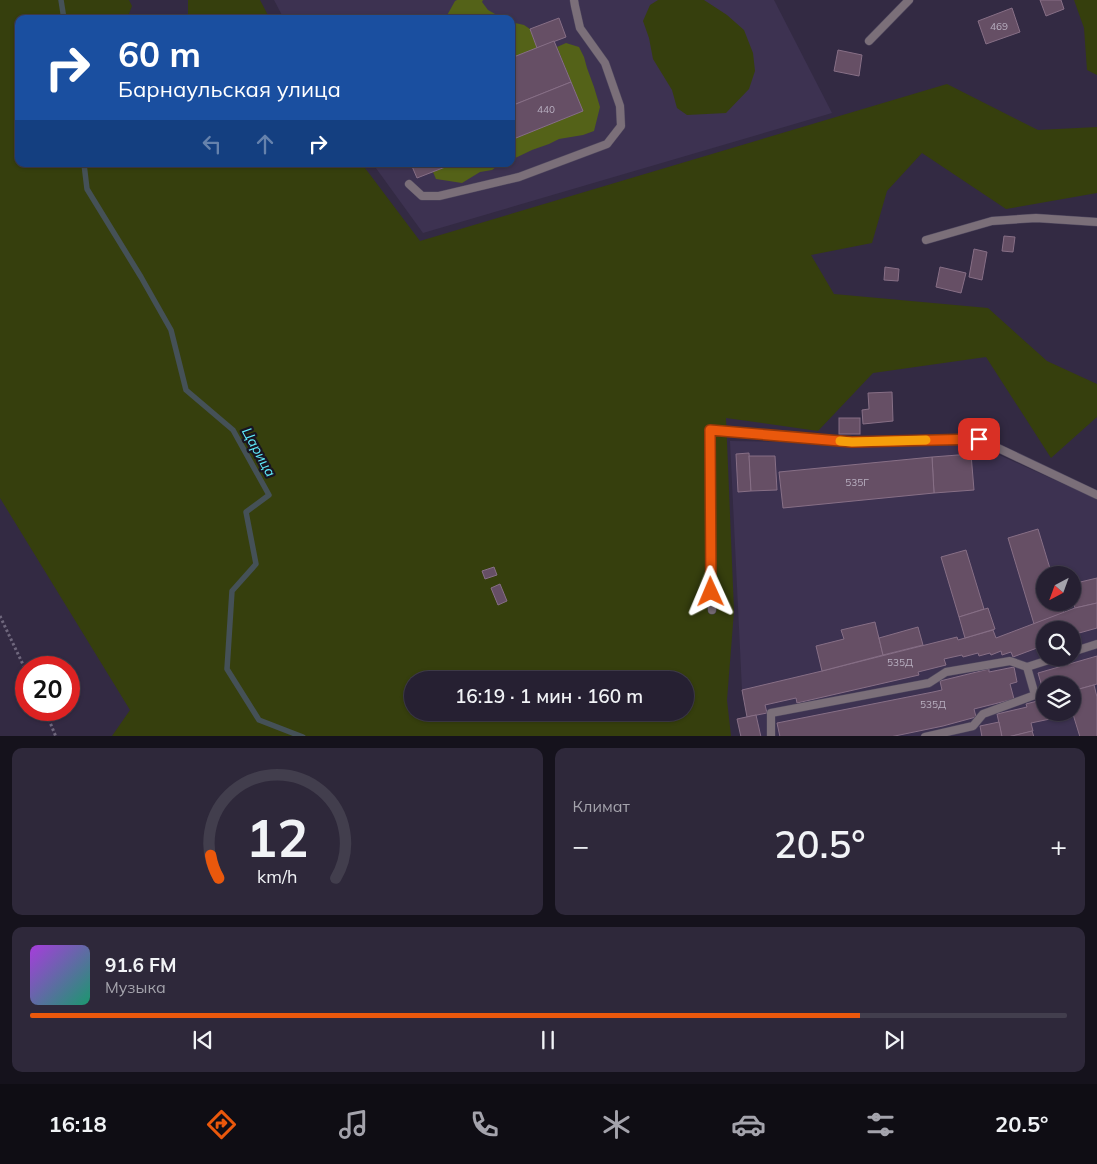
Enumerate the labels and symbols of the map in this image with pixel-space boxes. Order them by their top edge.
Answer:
house number: 469 [990,20,1008,33]
house number: 440 [537,103,555,116]
pin [958,418,1000,460]
water label: Царица [238,424,280,480]
house number: 535Г [845,476,869,489]
position arrow [684,565,736,617]
north arrow [1036,566,1081,611]
speed limit sign: 20 [15,656,80,721]
house number: 535Д [887,656,913,669]
house number: 535Д [920,698,946,711]

